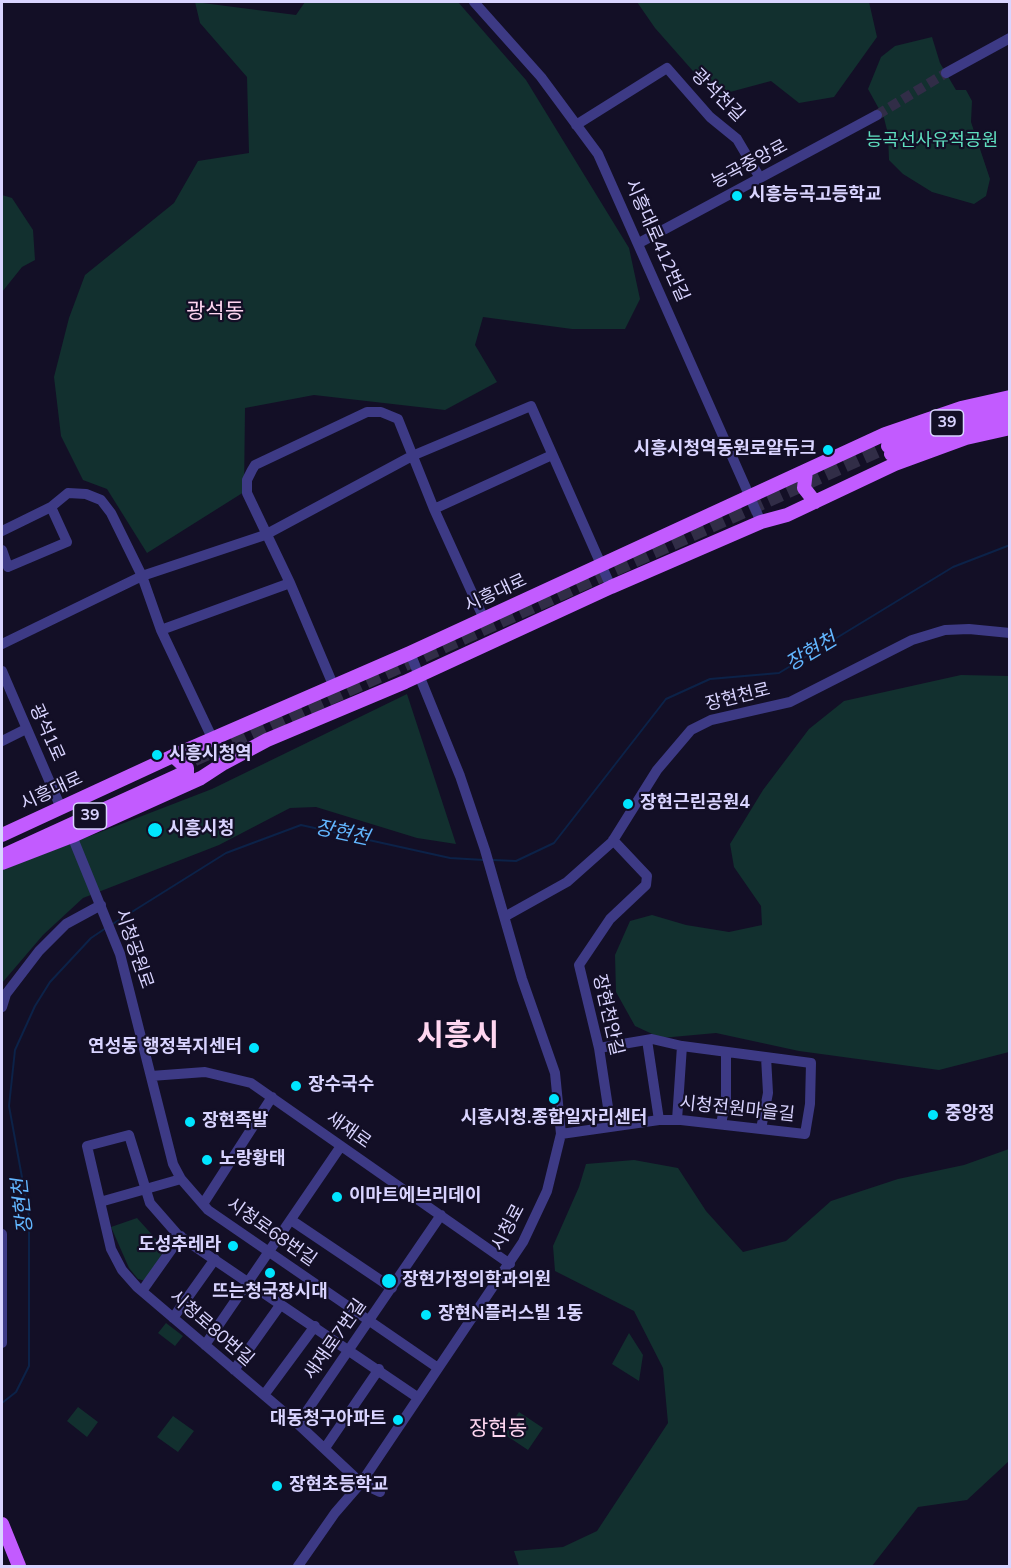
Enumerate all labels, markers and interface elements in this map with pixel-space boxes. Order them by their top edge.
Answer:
street label: 광석천길 [686,65,748,127]
park label: 능곡선사유적공원 [866,131,998,153]
street label: 능곡중앙로 [708,136,792,194]
street label: 시흥대로412번길 [619,176,693,306]
place label: 시흥능곡고등학교 [749,185,881,207]
marker: 시흥능곡고등학교 [730,189,744,203]
district label: 광석동 [186,300,244,326]
road number: 39 [930,410,964,436]
place label: 시흥시청역동원로얄듀크 [634,439,816,461]
marker: 시흥시청역동원로얄듀크 [821,443,835,457]
street label: 시흥대로 [461,570,531,618]
water label: 장현천 [782,628,842,678]
street label: 장현천로 [703,680,773,716]
street label: 광석1로 [24,701,68,765]
place label: 시흥시청역 [169,744,252,766]
marker: 시흥시청역 [150,748,164,762]
street label: 시흥대로 [17,768,87,816]
place label: 장현근린공원4 [640,793,750,815]
marker: 장현근린공원4 [621,797,635,811]
road number: 39 [74,803,106,829]
water label: 장현천 [313,817,371,851]
place label: 시흥시청 [168,819,234,841]
marker: 시흥시청 [146,821,164,839]
street label: 시청공원로 [109,906,157,992]
street label: 장현천안길 [587,972,627,1058]
district label: 시흥시 [417,1020,499,1056]
place label: 연성동 행정복지센터 [88,1037,242,1059]
marker: 연성동 행정복지센터 [247,1041,261,1055]
place label: 장수국수 [308,1075,374,1097]
marker: 장수국수 [289,1079,303,1093]
marker: 시흥시청.종합일자리센터 [547,1092,561,1106]
street label: 시청전원마을길 [678,1093,796,1127]
place label: 중앙정 [945,1104,995,1126]
street label: 새재로 [321,1108,375,1154]
place label: 시흥시청.종합일자리센터 [461,1108,647,1130]
marker: 중앙정 [926,1108,940,1122]
place label: 장현족발 [202,1111,268,1133]
marker: 장현족발 [183,1115,197,1129]
place label: 노랑황태 [219,1149,285,1171]
marker: 노랑황태 [200,1153,214,1167]
water label: 장현천 [9,1177,39,1235]
place label: 이마트에브리데이 [349,1186,481,1208]
marker: 이마트에브리데이 [330,1190,344,1204]
street label: 시청로68번길 [222,1194,320,1272]
street label: 시청로 [488,1201,530,1255]
place label: 도성추레라 [138,1235,221,1257]
marker: 도성추레라 [226,1239,240,1253]
marker: 뜨는청국장시대 [263,1266,277,1280]
place label: 장현가정의학과의원 [402,1270,551,1292]
marker: 장현가정의학과의원 [380,1272,398,1290]
place label: 뜨는청국장시대 [212,1282,328,1304]
street label: 시청로80번길 [165,1287,257,1371]
street label: 새재로7번길 [300,1295,372,1385]
place label: 장현N플러스빌 1동 [438,1304,583,1326]
marker: 장현N플러스빌 1동 [419,1308,433,1322]
place label: 대동청구아파트 [270,1409,386,1431]
marker: 대동청구아파트 [391,1413,405,1427]
district label: 장현동 [469,1417,527,1443]
place label: 장현초등학교 [289,1475,388,1497]
marker: 장현초등학교 [270,1479,284,1493]

